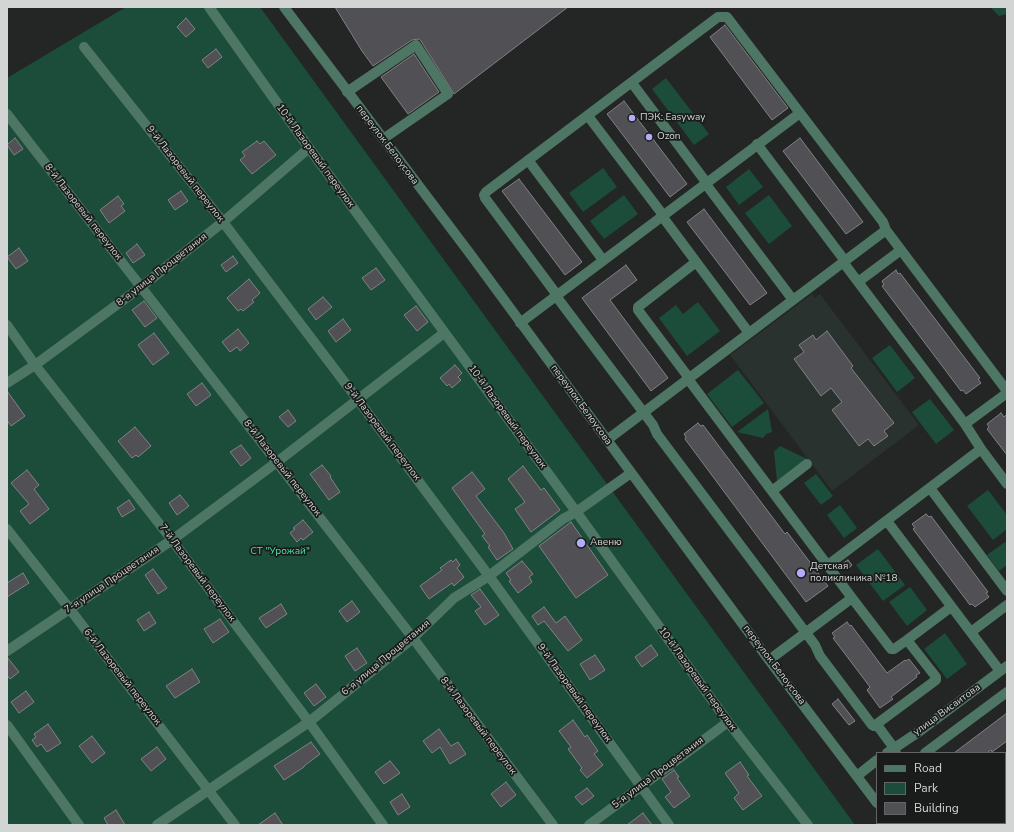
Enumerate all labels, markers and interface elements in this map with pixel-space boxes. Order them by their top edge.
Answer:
street label: 10-й Лазоревый переулок [273,102,357,210]
street label: переулок Белоусова [353,103,421,187]
place label: ПЭК: Easyway [640,112,705,124]
marker: ПЭК: Easyway [627,113,637,123]
street label: 9-й Лазоревый переулок [144,124,226,224]
place label: Ozon [657,131,680,143]
marker: Ozon [644,132,654,142]
street label: 8-й Лазоревый переулок [42,162,124,262]
street label: 8-я улица Процветания [114,231,210,309]
street label: переулок Белоусова [548,362,614,448]
street label: 10-й Лазоревый переулок [465,363,549,471]
street label: 9-й Лазоревый переулок [341,381,423,483]
street label: 8-й Лазоревый переулок [241,418,323,518]
street label: 7-й Лазоревый переулок [156,522,238,624]
marker: Авеню [575,537,587,549]
place label: Авеню [590,537,622,549]
street label: 7-я улица Процветания [62,544,162,616]
park label: СТ "Урожай" [250,546,310,558]
place label: Детская поликлиника №18 [810,561,898,584]
marker: Детская поликлиника №18 [795,567,807,579]
street label: 6-я улица Процветания [339,618,433,698]
street label: переулок Белоусова [740,623,808,707]
street label: 10-й Лазоревый переулок [655,625,739,733]
street label: 6-й Лазоревый переулок [81,627,163,727]
street label: 9-й Лазоревый переулок [534,641,614,745]
street label: 8-й Лазоревый переулок [437,675,519,777]
street label: улица Висаитова [911,682,983,738]
street label: 5-я улица Процветания [610,735,706,811]
legend [876,752,1006,824]
text: Road [914,760,942,776]
text: Park [914,780,938,796]
text: Building [914,800,959,816]

